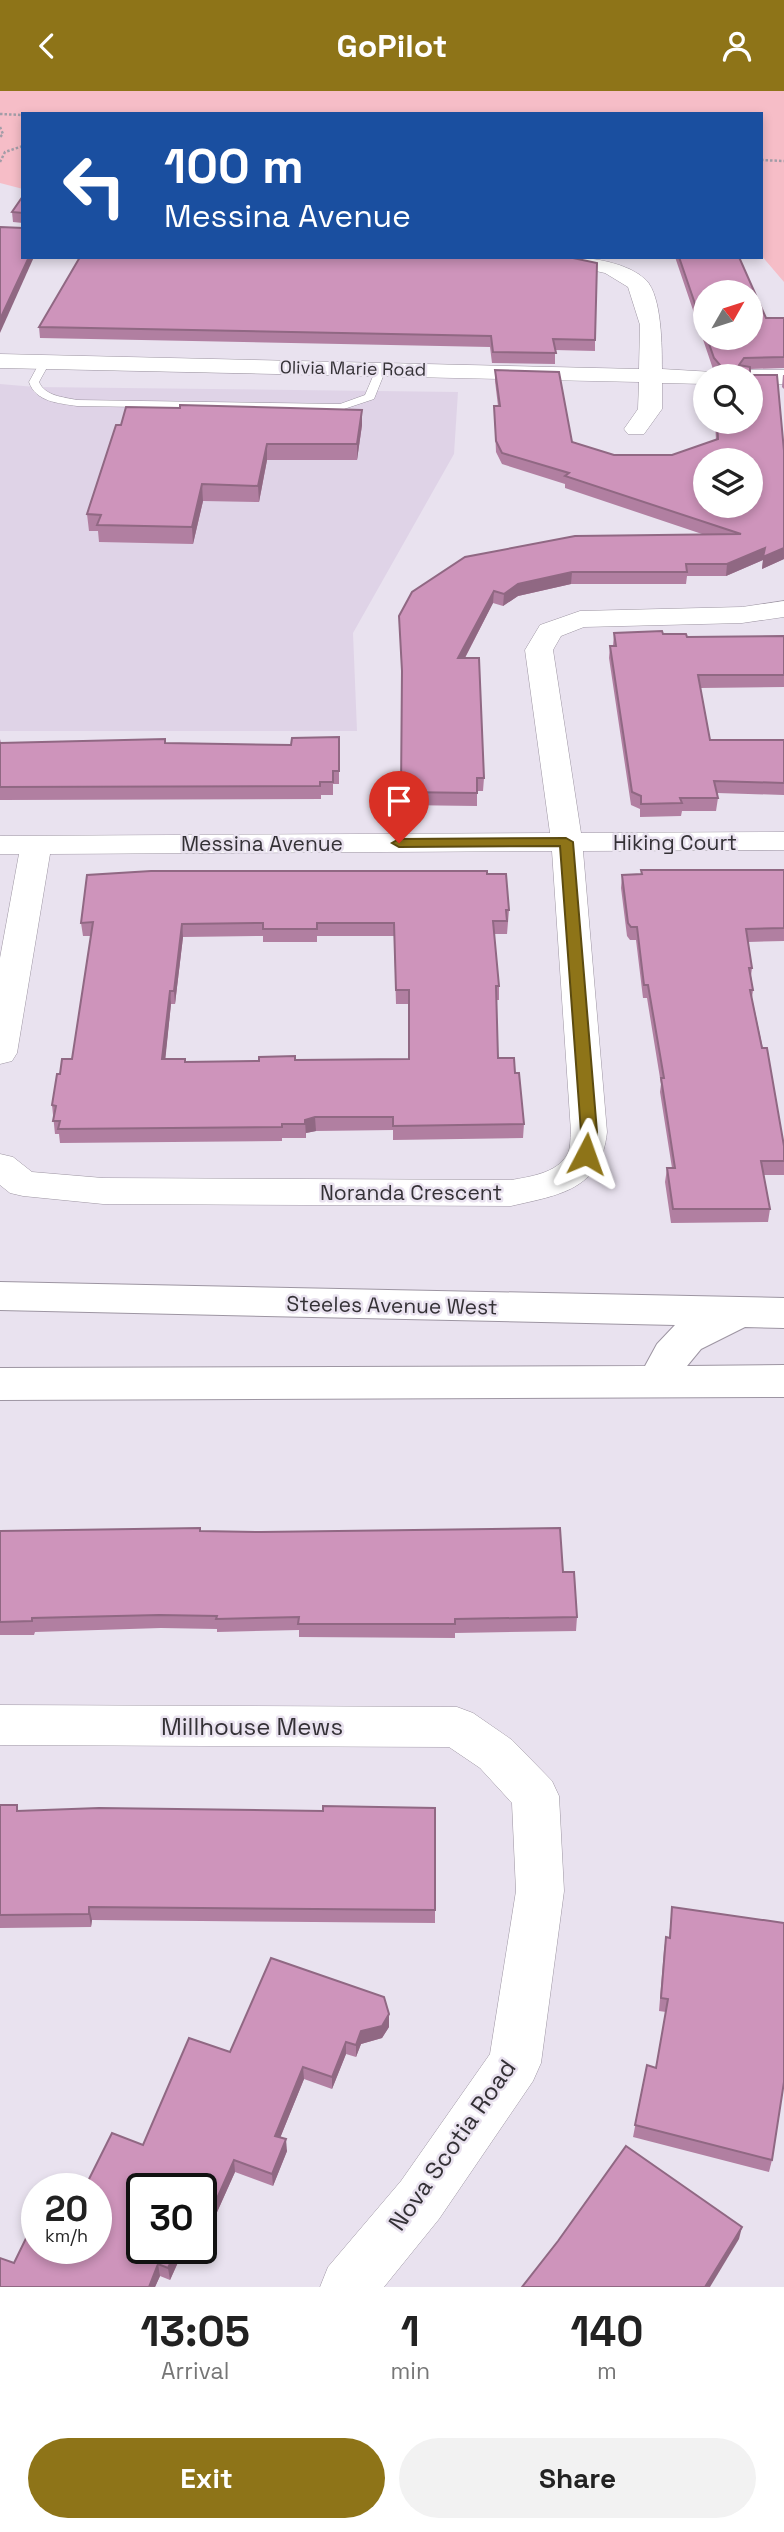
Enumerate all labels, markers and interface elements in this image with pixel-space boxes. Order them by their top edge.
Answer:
text: GoPilot [337,26,447,66]
icon: back [28,27,66,65]
icon: person [718,27,756,65]
text: 100 m [164,135,304,197]
icon: left [49,140,140,231]
text: Messina Avenue [164,196,411,236]
north arrow [693,280,763,350]
map controls [693,280,763,518]
street label: Olivia Marie Road [280,355,426,381]
button: search [693,364,763,434]
button: layers [693,448,763,518]
pin [369,771,429,843]
icon: arrive [380,782,418,820]
street label: Hiking Court [613,829,737,856]
street label: Messina Avenue [181,830,343,857]
position arrow [549,1117,623,1191]
street label: Noranda Crescent [320,1179,502,1206]
street label: Steeles Avenue West [286,1290,498,1320]
street label: Millhouse Mews [161,1711,343,1742]
street label: Nova Scotia Road [381,2053,523,2237]
speed limit sign: 30 [126,2173,217,2264]
text: 20 [45,2187,88,2231]
text: km/h [45,2224,88,2247]
text: 13:05 [141,2305,250,2358]
text: 1 [401,2305,420,2358]
text: 140 [571,2305,643,2358]
text: Arrival [161,2356,229,2386]
text: min [390,2356,430,2386]
text: m [597,2356,617,2386]
button: Exit [28,2438,385,2518]
button: Share [399,2438,756,2518]

